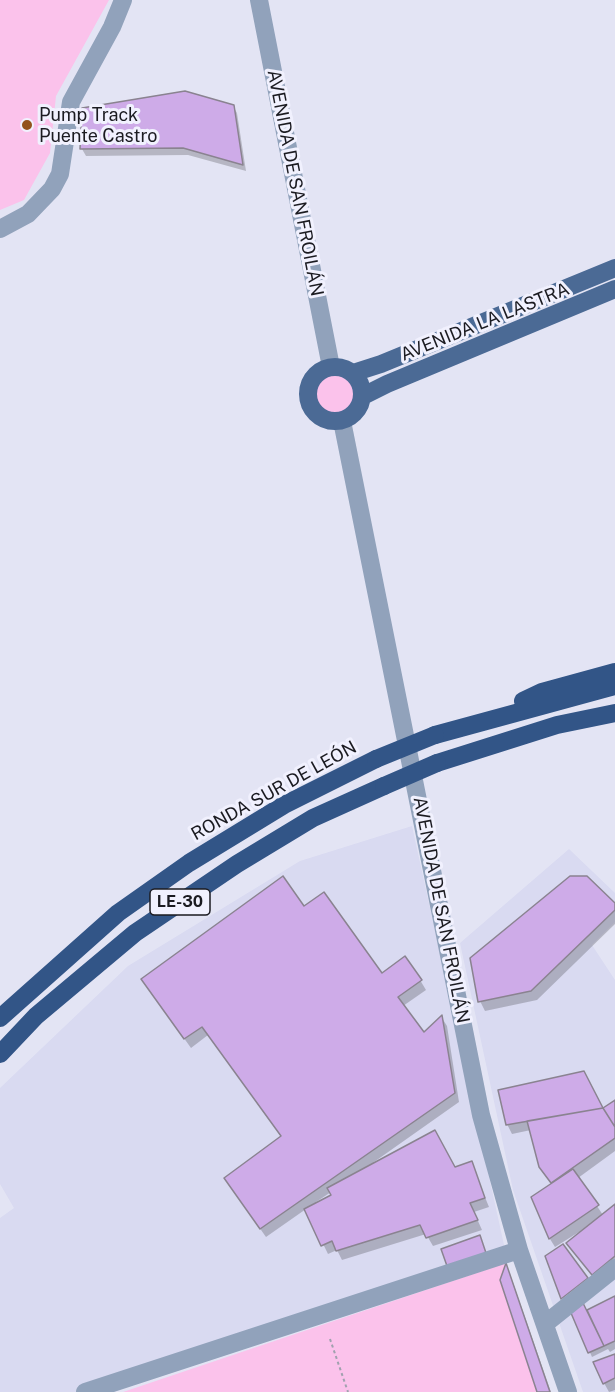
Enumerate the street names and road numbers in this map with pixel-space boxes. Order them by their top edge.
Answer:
street label: AVENIDA DE SAN FROILÁN [262,68,328,298]
street label: AVENIDA LA LASTRA [397,278,573,366]
street label: RONDA SUR DE LEÓN [188,737,360,845]
street label: AVENIDA DE SAN FROILÁN [408,795,474,1025]
road number: LE-30 [150,889,210,915]

